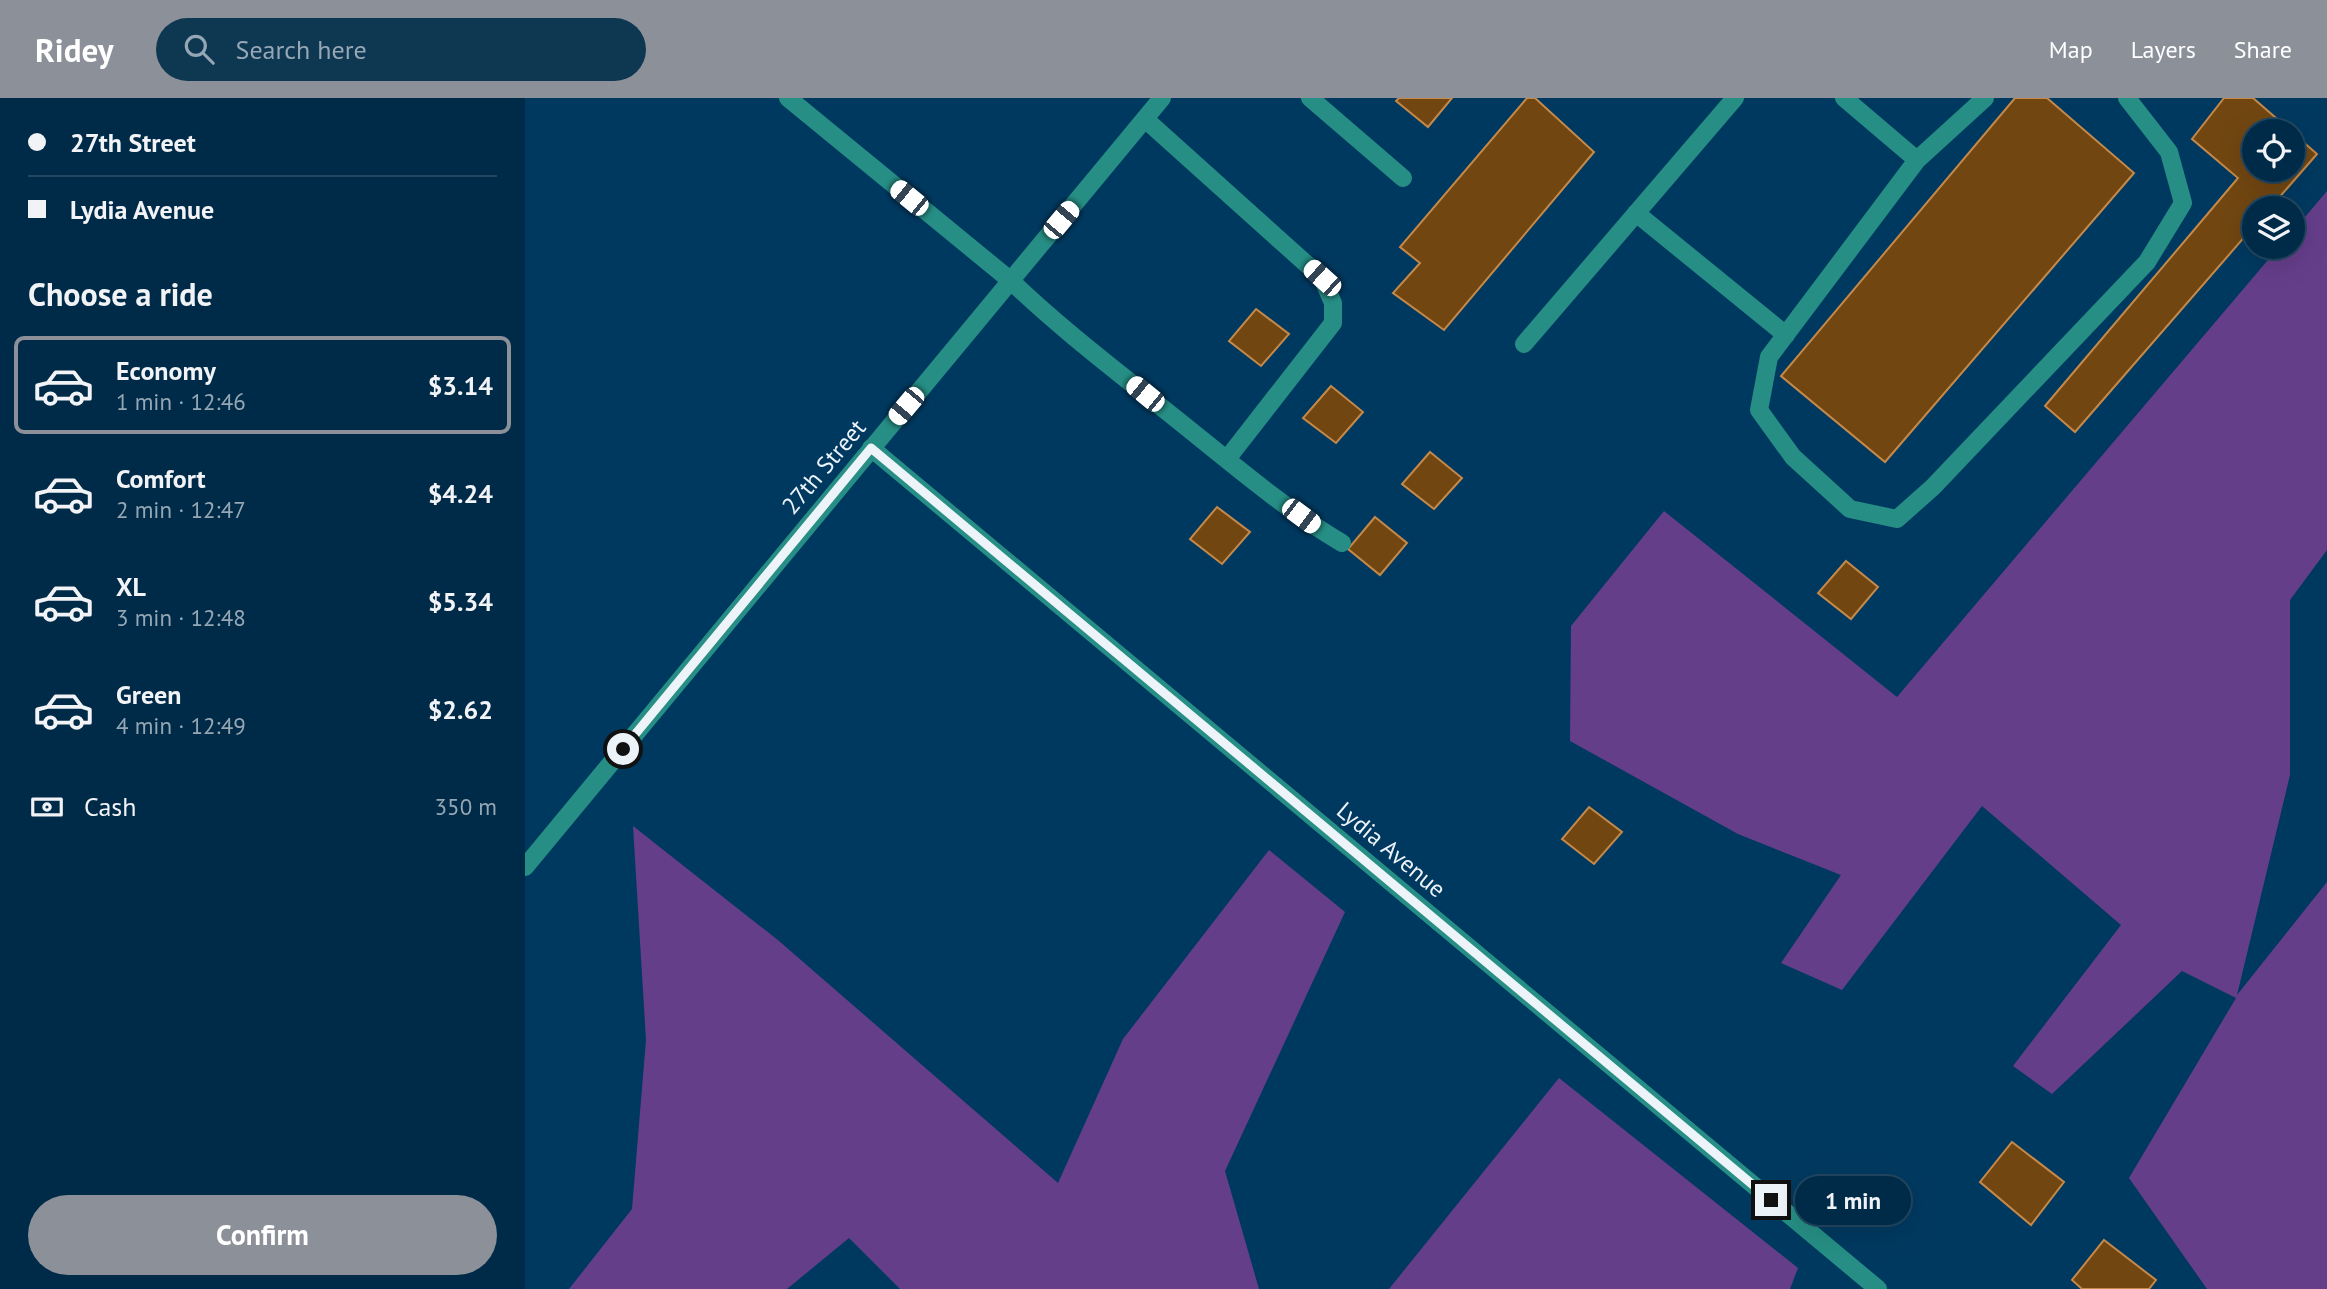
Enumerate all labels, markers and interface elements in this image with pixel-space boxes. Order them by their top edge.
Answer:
search box [156,18,646,81]
text: Ridey [35,28,114,71]
icon: search [180,30,218,68]
text: Search here [236,33,367,66]
text: Map [2049,34,2093,65]
text: Layers [2131,34,2196,65]
text: Share [2234,34,2292,65]
map controls [2242,119,2305,259]
button: locate [2242,119,2305,182]
text: 27th Street [70,126,196,159]
car [887,177,932,219]
text: Lydia Avenue [70,193,214,226]
button: layers [2242,196,2305,259]
car [1040,197,1083,243]
car [1300,256,1345,300]
text: Choose a ride [28,273,213,315]
icon: car [32,354,95,417]
text: Economy [116,354,216,387]
text: $3.14 [428,369,493,402]
car [1123,373,1168,415]
car [885,383,928,429]
text: 1 min · 12:46 [116,387,246,416]
street label: 27th Street [775,413,872,521]
icon: car [32,462,95,525]
text: Comfort [116,462,206,495]
text: $4.24 [428,477,493,510]
text: 2 min · 12:47 [116,495,246,524]
car [1278,495,1325,537]
icon: car [32,570,95,633]
text: XL [116,570,146,603]
text: $5.34 [428,585,493,618]
text: 3 min · 12:48 [116,603,246,632]
icon: car [32,678,95,741]
text: Green [116,678,181,711]
text: $2.62 [428,693,493,726]
text: 4 min · 12:49 [116,711,246,740]
route start [607,733,639,765]
icon: cash [28,788,66,826]
text: Cash [84,790,136,823]
text: 350 m [435,792,497,821]
street label: Lydia Avenue [1330,795,1452,904]
callout: 1 min [1795,1176,1911,1224]
route end [1755,1184,1787,1216]
text: 1 min [1825,1186,1881,1215]
button: Confirm [28,1195,497,1275]

